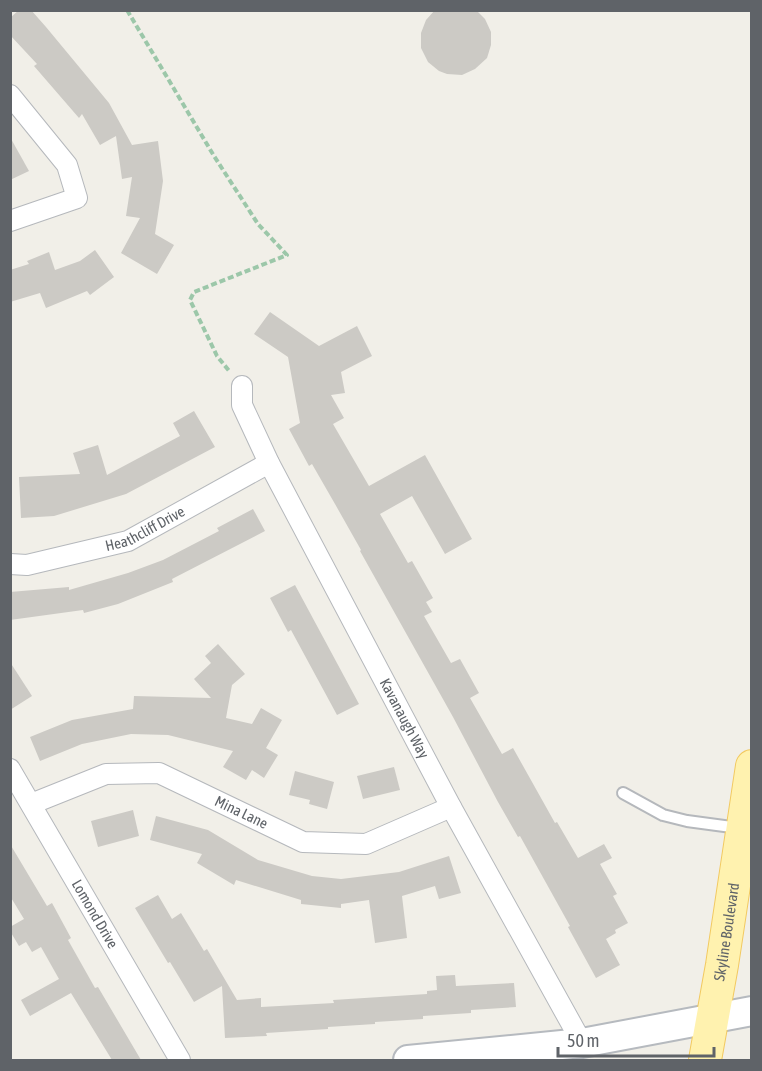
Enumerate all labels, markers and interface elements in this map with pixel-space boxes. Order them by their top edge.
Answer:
street label: Heathcliff Drive [103,502,188,554]
street label: Kavanaugh Way [377,675,433,761]
street label: Mina Lane [212,792,271,832]
street label: Lomond Drive [69,877,122,951]
street label: Skyline Boulevard [710,881,742,982]
scale bar [558,1020,714,1058]
text: 50 m [567,1030,599,1051]

